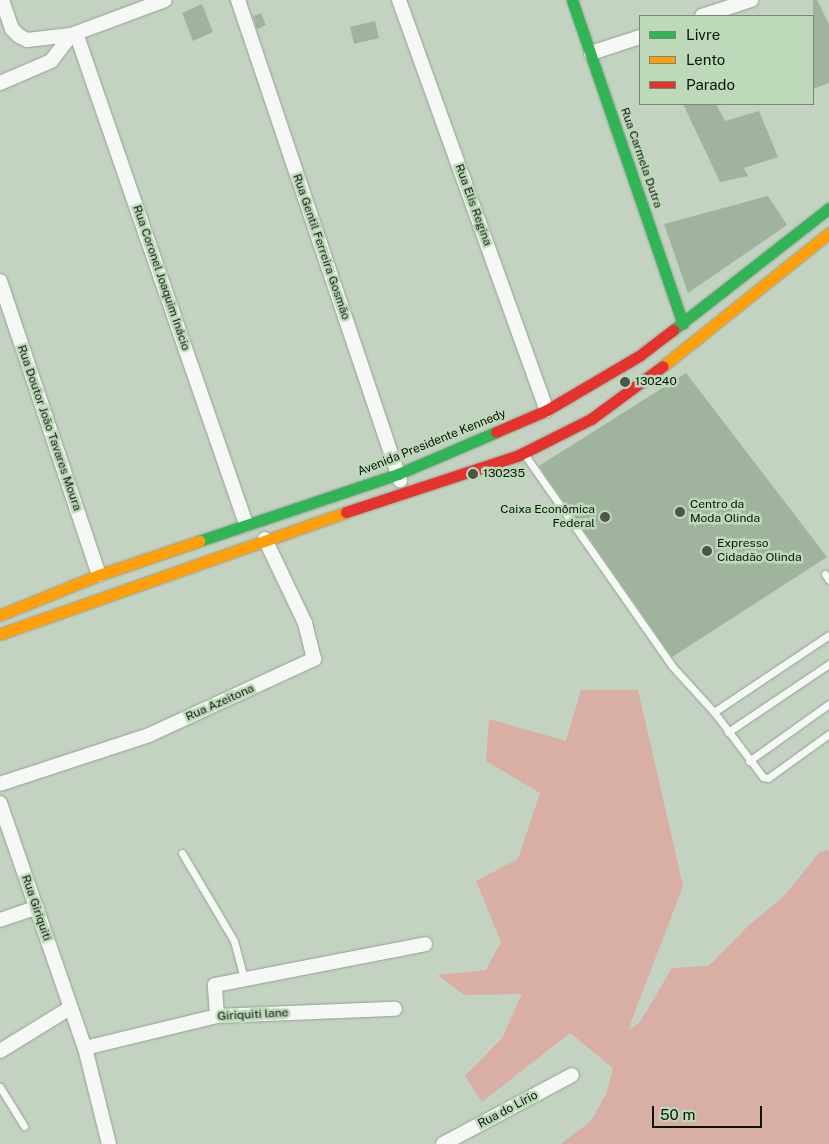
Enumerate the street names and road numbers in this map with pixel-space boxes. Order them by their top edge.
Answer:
street label: Rua Carmela Dutra [617,106,665,210]
street label: Rua Elis Regina [452,162,494,248]
street label: Rua Gentil Ferreira Gosmão [289,172,353,322]
street label: Rua Coronel Joaquim Inácio [129,203,193,353]
street label: Rua Doutor João Tavares Moura [14,343,84,513]
street label: Avenida Presidente Kennedy [356,407,508,479]
street label: Rua Azeitona [184,681,256,725]
street label: Rua Giriquiti [18,873,54,943]
street label: Giriquiti lane [217,1006,289,1024]
street label: Rua do Lírio [476,1088,540,1132]

